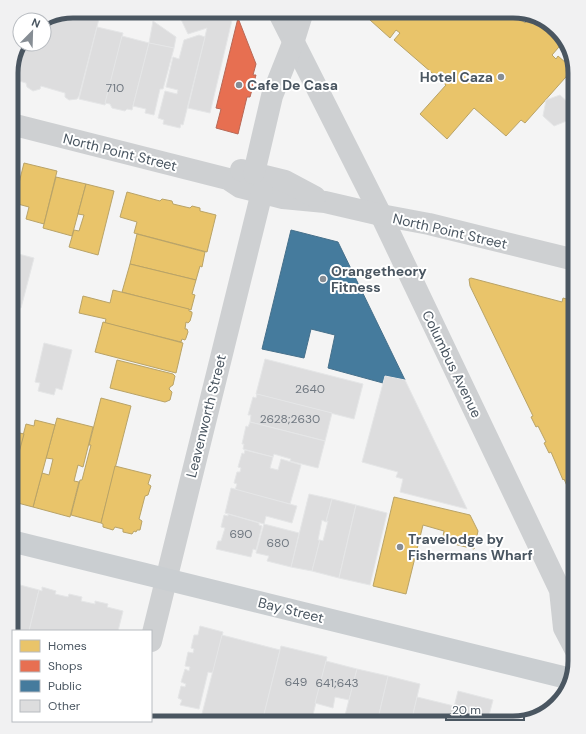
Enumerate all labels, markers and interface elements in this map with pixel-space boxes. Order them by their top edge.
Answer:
north arrow [12,12,52,52]
text: N [29,15,42,31]
place label: Hotel Caza [420,68,493,86]
marker: Hotel Caza [496,72,506,82]
place label: Cafe De Casa [247,76,338,94]
house number: 710 [106,80,124,96]
marker: Cafe De Casa [234,80,244,90]
street label: North Point Street [61,129,179,175]
street label: North Point Street [391,209,509,253]
place label: Orangetheory Fitness [331,262,427,296]
marker: Orangetheory Fitness [318,274,328,284]
street label: Columbus Avenue [418,307,486,421]
street label: Leavenworth Street [182,353,230,479]
house number: 2640 [295,381,325,397]
house number: 2628;2630 [260,411,320,427]
house number: 690 [229,526,253,542]
place label: Travelodge by Fishermans Wharf [408,530,533,564]
house number: 680 [266,535,290,551]
marker: Travelodge by Fishermans Wharf [395,542,405,552]
street label: Bay Street [256,593,326,627]
legend [12,630,152,722]
text: Homes [48,638,87,654]
text: Shops [48,658,83,674]
house number: 649 [285,674,307,690]
house number: 641;643 [315,675,359,691]
text: Public [48,678,82,694]
scale bar [446,696,524,722]
text: Other [48,698,81,714]
text: 20 m [452,702,481,718]

